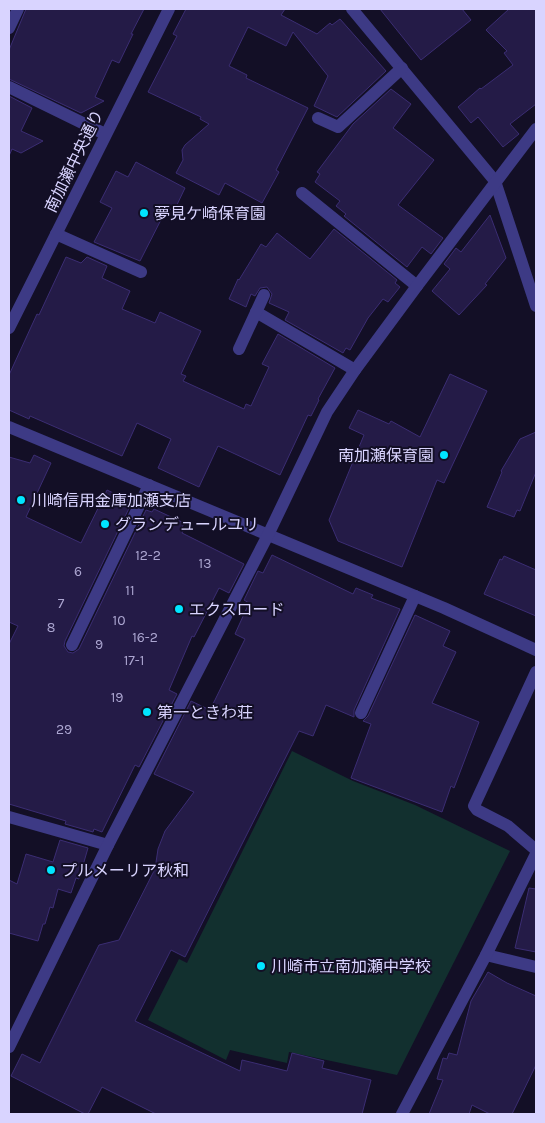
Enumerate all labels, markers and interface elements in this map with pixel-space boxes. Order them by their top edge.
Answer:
street label: 南加瀬中央通り [41,106,107,216]
place label: 夢見ケ崎保育園 [154,204,266,223]
marker: 夢見ケ崎保育園 [138,207,150,219]
place label: 南加瀬保育園 [338,446,434,465]
marker: 南加瀬保育園 [438,449,450,461]
place label: 川崎信用金庫加瀬支店 [31,491,191,510]
marker: 川崎信用金庫加瀬支店 [15,494,27,506]
place label: グランデュールユリ [115,515,259,534]
marker: グランデュールユリ [99,518,111,530]
house number: 12-2 [135,547,161,564]
house number: 13 [199,555,211,572]
house number: 6 [74,563,82,580]
house number: 11 [125,582,135,599]
house number: 7 [58,595,65,612]
place label: エクスロード [189,600,285,619]
marker: エクスロード [173,603,185,615]
house number: 10 [113,612,125,629]
house number: 8 [47,619,55,636]
house number: 16-2 [132,629,158,646]
house number: 9 [95,636,103,653]
house number: 17-1 [124,652,144,669]
house number: 19 [111,689,123,706]
place label: 第一ときわ荘 [157,703,253,722]
marker: 第一ときわ荘 [141,706,153,718]
house number: 29 [56,721,72,738]
place label: プルメーリア秋和 [61,861,189,880]
marker: プルメーリア秋和 [45,864,57,876]
place label: 川崎市立南加瀬中学校 [271,957,431,976]
marker: 川崎市立南加瀬中学校 [255,960,267,972]

